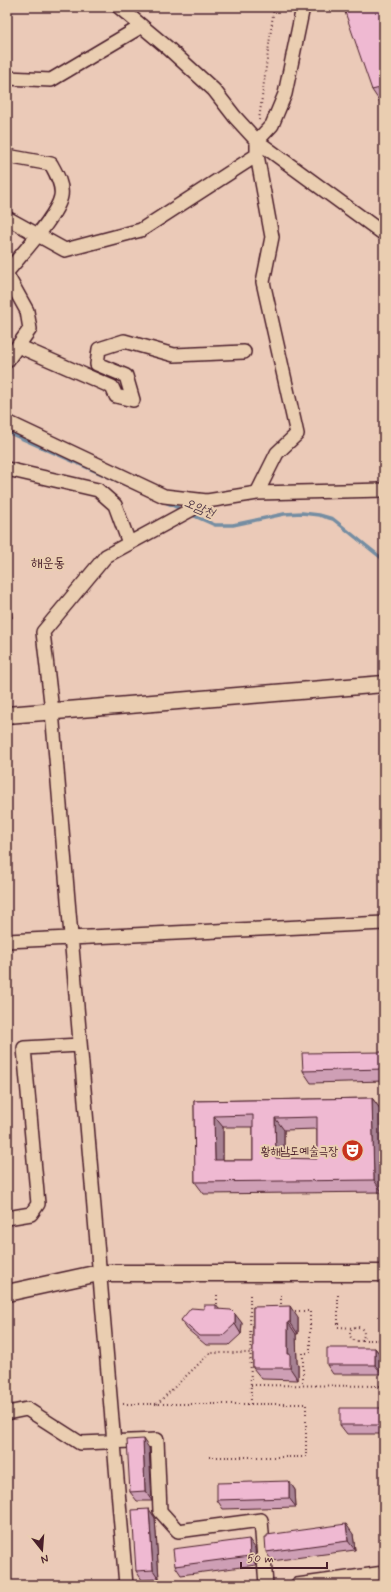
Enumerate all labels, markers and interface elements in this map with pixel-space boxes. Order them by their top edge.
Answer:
water label: 오암천 [182,494,219,523]
district label: 해운동 [31,554,65,572]
theatre icon: 황해남도예술극장 [340,1138,366,1164]
place label: 황해남도예술극장 [261,1144,338,1160]
north arrow [22,1530,62,1570]
scale bar [241,1544,327,1570]
text: N [39,1551,50,1566]
text: 50 m [247,1551,274,1567]

